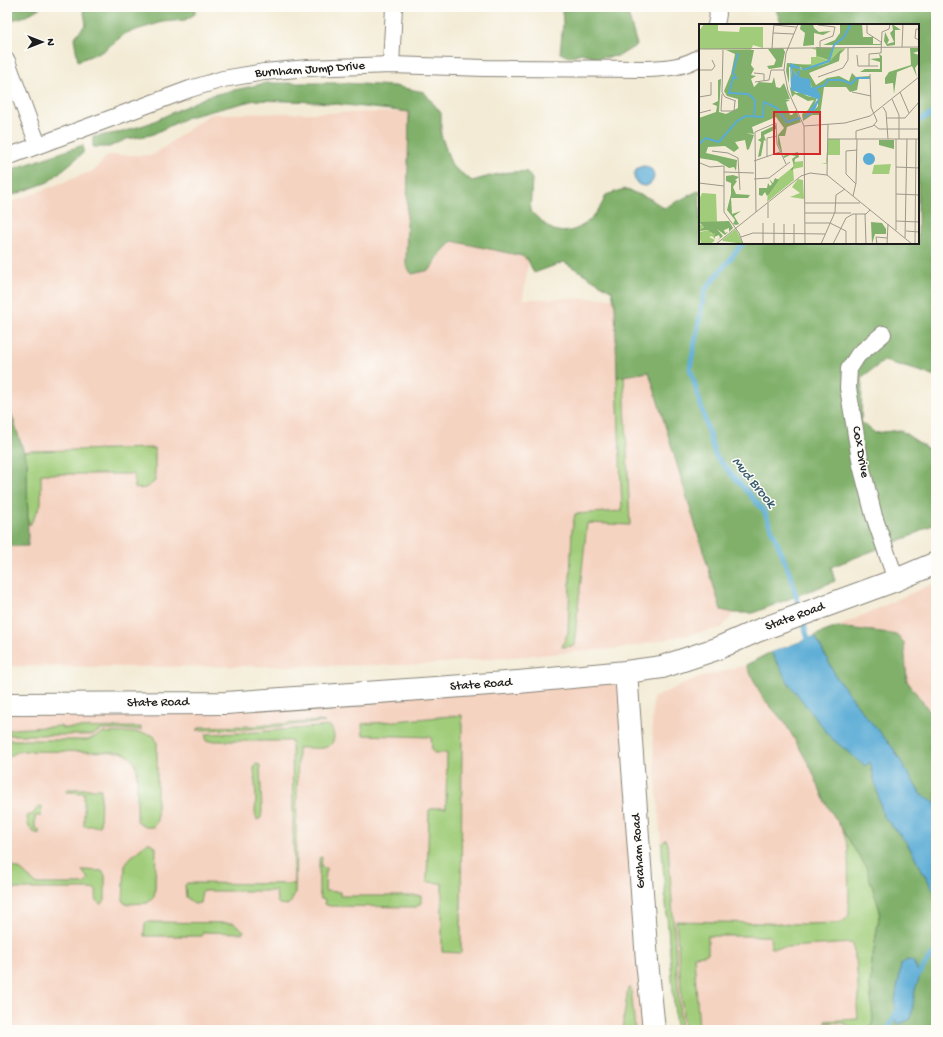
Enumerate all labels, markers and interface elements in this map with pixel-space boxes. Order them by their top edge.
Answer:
north arrow [22,22,62,62]
inset map [699,24,919,244]
text: N [44,38,56,46]
street label: Burnham Jump Drive [254,59,366,81]
street label: Cox Drive [848,425,872,479]
water label: Mud Brook [727,454,780,513]
street label: State Road [763,599,828,635]
street label: State Road [450,675,514,695]
street label: State Road [127,695,191,711]
street label: Graham Road [629,812,649,889]

